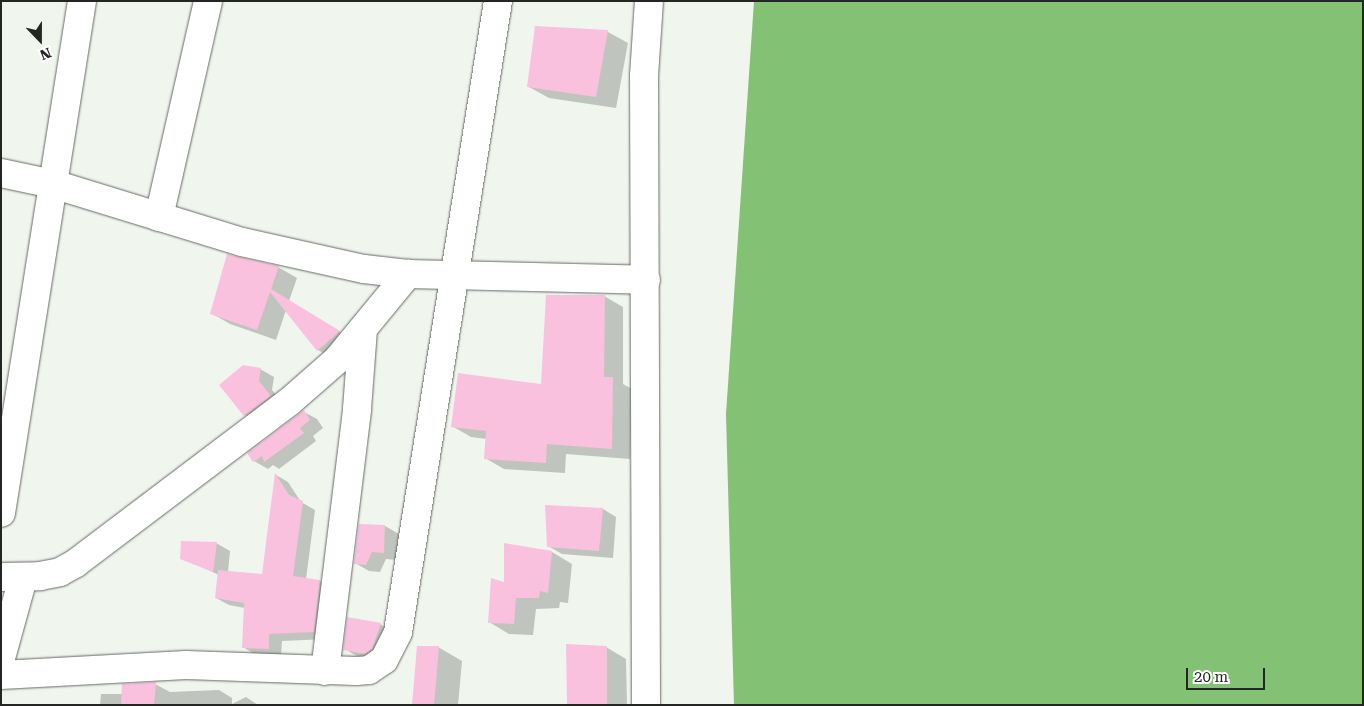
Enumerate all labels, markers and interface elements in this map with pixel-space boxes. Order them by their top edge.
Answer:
north arrow [15,15,65,65]
text: N [38,44,54,63]
scale bar [1189,658,1268,690]
text: 20 m [1194,668,1228,686]

